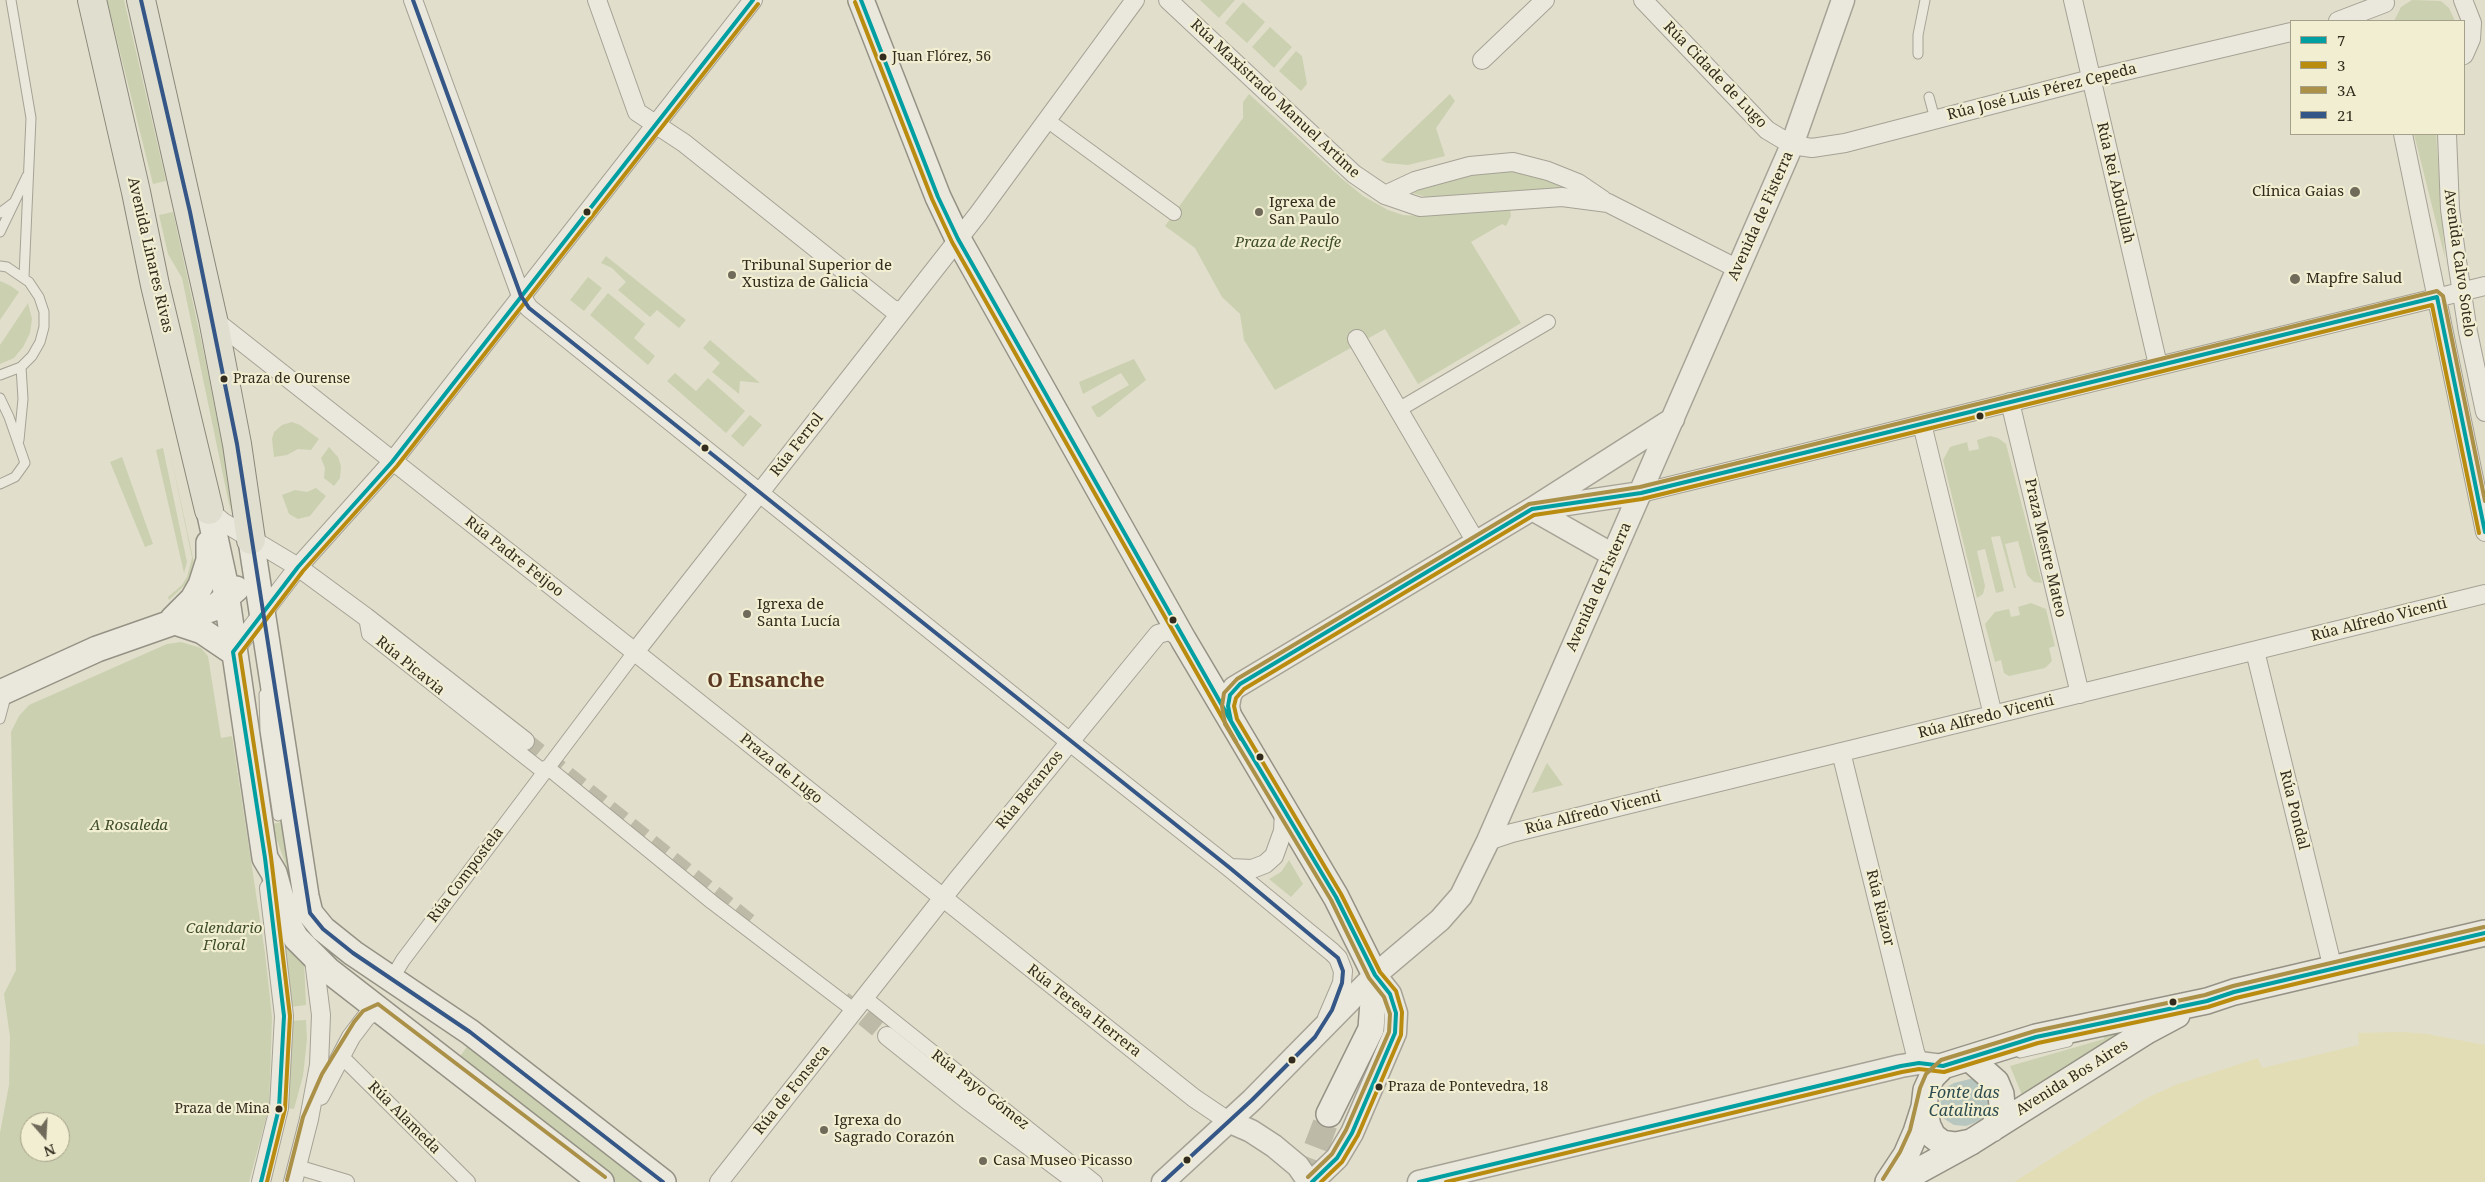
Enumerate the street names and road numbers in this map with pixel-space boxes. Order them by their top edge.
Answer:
street label: Rúa Maxistrado Manuel Artime [1187,16,1363,182]
street label: Rúa Cidade de Lugo [1659,18,1771,132]
street label: Rúa José Luis Pérez Cepeda [1945,60,2139,124]
street label: Rúa Rei Abdullah [2092,121,2138,245]
street label: Avenida de Fisterra [1724,149,1798,283]
street label: Avenida Linares Rivas [123,176,177,334]
street label: Avenida Calvo Sotelo [2440,188,2478,338]
street label: Rúa Ferrol [767,410,827,480]
street label: Praza Mestre Mateo [2020,477,2070,619]
street label: Rúa Padre Feijoo [461,513,567,601]
street label: Avenida de Fisterra [1562,520,1636,654]
street label: Rúa Alfredo Vicenti [2309,594,2449,646]
street label: Rúa Picavia [372,633,448,699]
street label: Rúa Alfredo Vicenti [1916,691,2056,743]
street label: Praza de Lugo [736,730,826,808]
street label: Rúa Betanzos [993,747,1067,833]
street label: Rúa Pondal [2275,768,2313,852]
street label: Rúa Alfredo Vicenti [1523,787,1663,839]
street label: Rúa Compostela [424,824,508,926]
street label: Rúa Riazor [1862,868,1898,948]
street label: Rúa Teresa Herrera [1023,961,1145,1061]
street label: Avenida Bos Aires [2013,1036,2131,1120]
street label: Rúa de Fonseca [750,1042,834,1138]
street label: Rúa Payo Gómez [928,1046,1032,1134]
street label: Rúa Alameda [364,1078,444,1158]

